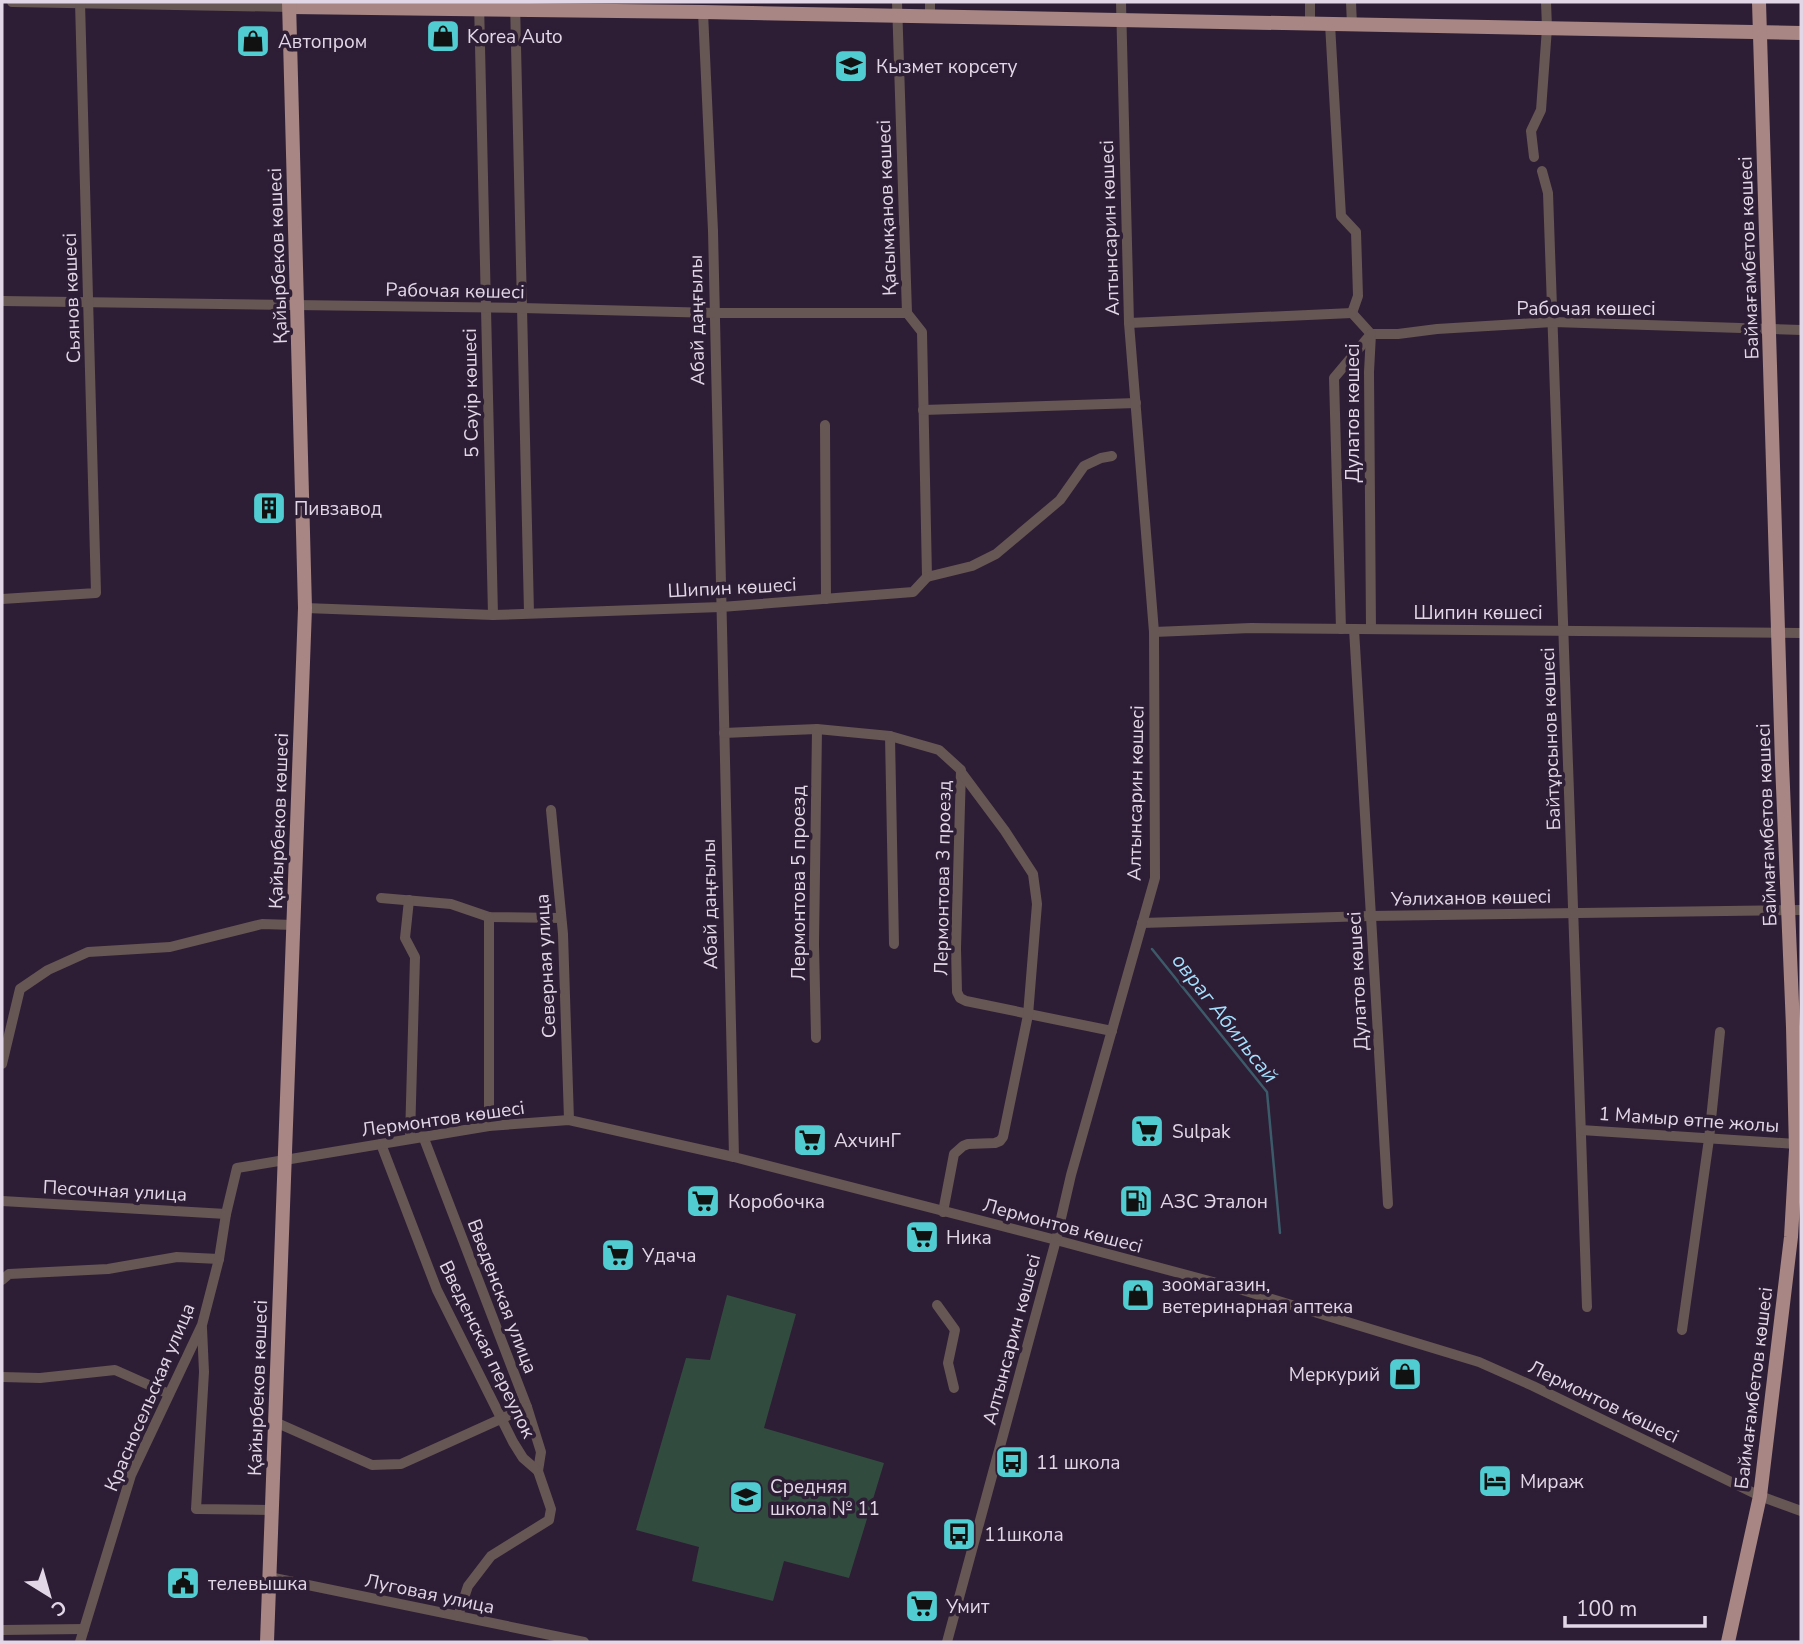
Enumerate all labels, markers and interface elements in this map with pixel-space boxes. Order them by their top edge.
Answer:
shop icon: Korea Auto [424,17,462,55]
shop icon: Автопром [234,22,272,60]
place label: Korea Auto [467,24,563,50]
place label: Автопром [278,29,367,55]
school or university icon: Кызмет корсету [832,47,870,85]
place label: Кызмет корсету [876,54,1017,80]
street label: Қасымқанов көшесі [871,119,903,297]
street label: Алтынсарин көшесі [1094,140,1126,316]
street label: Баймағамбетов көшесі [1732,156,1766,360]
street label: Қайырбеков көшесі [262,168,294,344]
street label: Сьянов көшесі [57,232,87,364]
street label: Абай даңғылы [683,254,711,386]
street label: Рабочая көшесі [385,277,525,305]
street label: Рабочая көшесі [1516,296,1656,322]
street label: 5 Сәуір көшесі [457,328,485,458]
street label: Дулатов көшесі [1340,343,1366,483]
building icon: Пивзавод [250,489,288,527]
place label: Пивзавод [294,496,382,522]
street label: Шипин көшесі [667,572,797,604]
street label: Шипин көшесі [1413,600,1543,626]
street label: Байтұрсынов көшесі [1535,647,1567,831]
street label: Алтынсарин көшесі [1121,705,1151,881]
street label: Баймағамбетов көшесі [1750,723,1784,927]
street label: Қайырбеков көшесі [263,733,295,909]
street label: Лермонтова 3 проезд [928,780,958,976]
street label: Лермонтова 5 проезд [786,785,812,981]
street label: Абай даңғылы [696,838,724,970]
street label: Уәлиханов көшесі [1390,884,1551,912]
street label: Северная улица [529,893,563,1039]
street label: Дулатов көшесі [1341,911,1375,1051]
water label: овраг Абильсай [1165,947,1285,1089]
street label: Лермонтов көшесі [360,1095,526,1143]
street label: 1 Мамыр өтпе жолы [1598,1101,1780,1139]
supermarket icon: Sulpak [1128,1112,1166,1150]
place label: Sulpak [1172,1119,1231,1145]
supermarket icon: АхчинГ [791,1121,829,1159]
place label: АхчинГ [834,1128,901,1154]
street label: Песочная улица [42,1174,188,1208]
supermarket icon: Коробочка [684,1182,722,1220]
fuel station icon: АЗС Эталон [1117,1182,1155,1220]
place label: Коробочка [728,1189,825,1215]
place label: АЗС Эталон [1160,1189,1268,1215]
street label: Лермонтов көшесі [980,1192,1145,1260]
street label: Введенская улица [461,1215,544,1377]
supermarket icon: Ника [903,1218,941,1256]
place label: Ника [946,1225,992,1251]
supermarket icon: Удача [599,1236,637,1274]
place label: Удача [641,1243,696,1269]
street label: Алтынсарин көшесі [977,1251,1047,1427]
street label: Введенская переулок [433,1256,541,1443]
place label: зоомагазин, ветеринарная аптека [1162,1272,1353,1320]
shop icon: зоомагазин, ветеринарная аптека [1119,1276,1157,1314]
street label: Баймағамбетов көшесі [1729,1286,1779,1491]
street label: Красносельская улица [98,1299,201,1496]
street label: Қайырбеков көшесі [242,1300,274,1476]
street label: Лермонтов көшесі [1524,1354,1683,1450]
shop icon: Меркурий [1386,1355,1424,1393]
place label: Меркурий [1289,1362,1380,1388]
bus stop icon: 11 школа [993,1443,1031,1481]
place label: 11 школа [1036,1450,1121,1476]
hotel icon: Мираж [1476,1462,1514,1500]
place label: Мираж [1520,1469,1584,1495]
place label: Средняя школа № 11 [770,1474,880,1522]
school or university icon: Средняя школа № 11 [727,1478,765,1516]
bus stop icon: 11школа [940,1515,978,1553]
place label: 11школа [984,1522,1064,1548]
north arrow [14,1560,84,1630]
public building icon: телевышка [164,1564,202,1602]
street label: Луговая улица [363,1568,497,1620]
place label: телевышка [208,1571,308,1597]
scale bar [1565,1584,1705,1628]
supermarket icon: Умит [903,1587,941,1625]
text: С [46,1594,72,1622]
place label: Умит [945,1594,990,1620]
text: 100 m [1576,1595,1637,1623]

